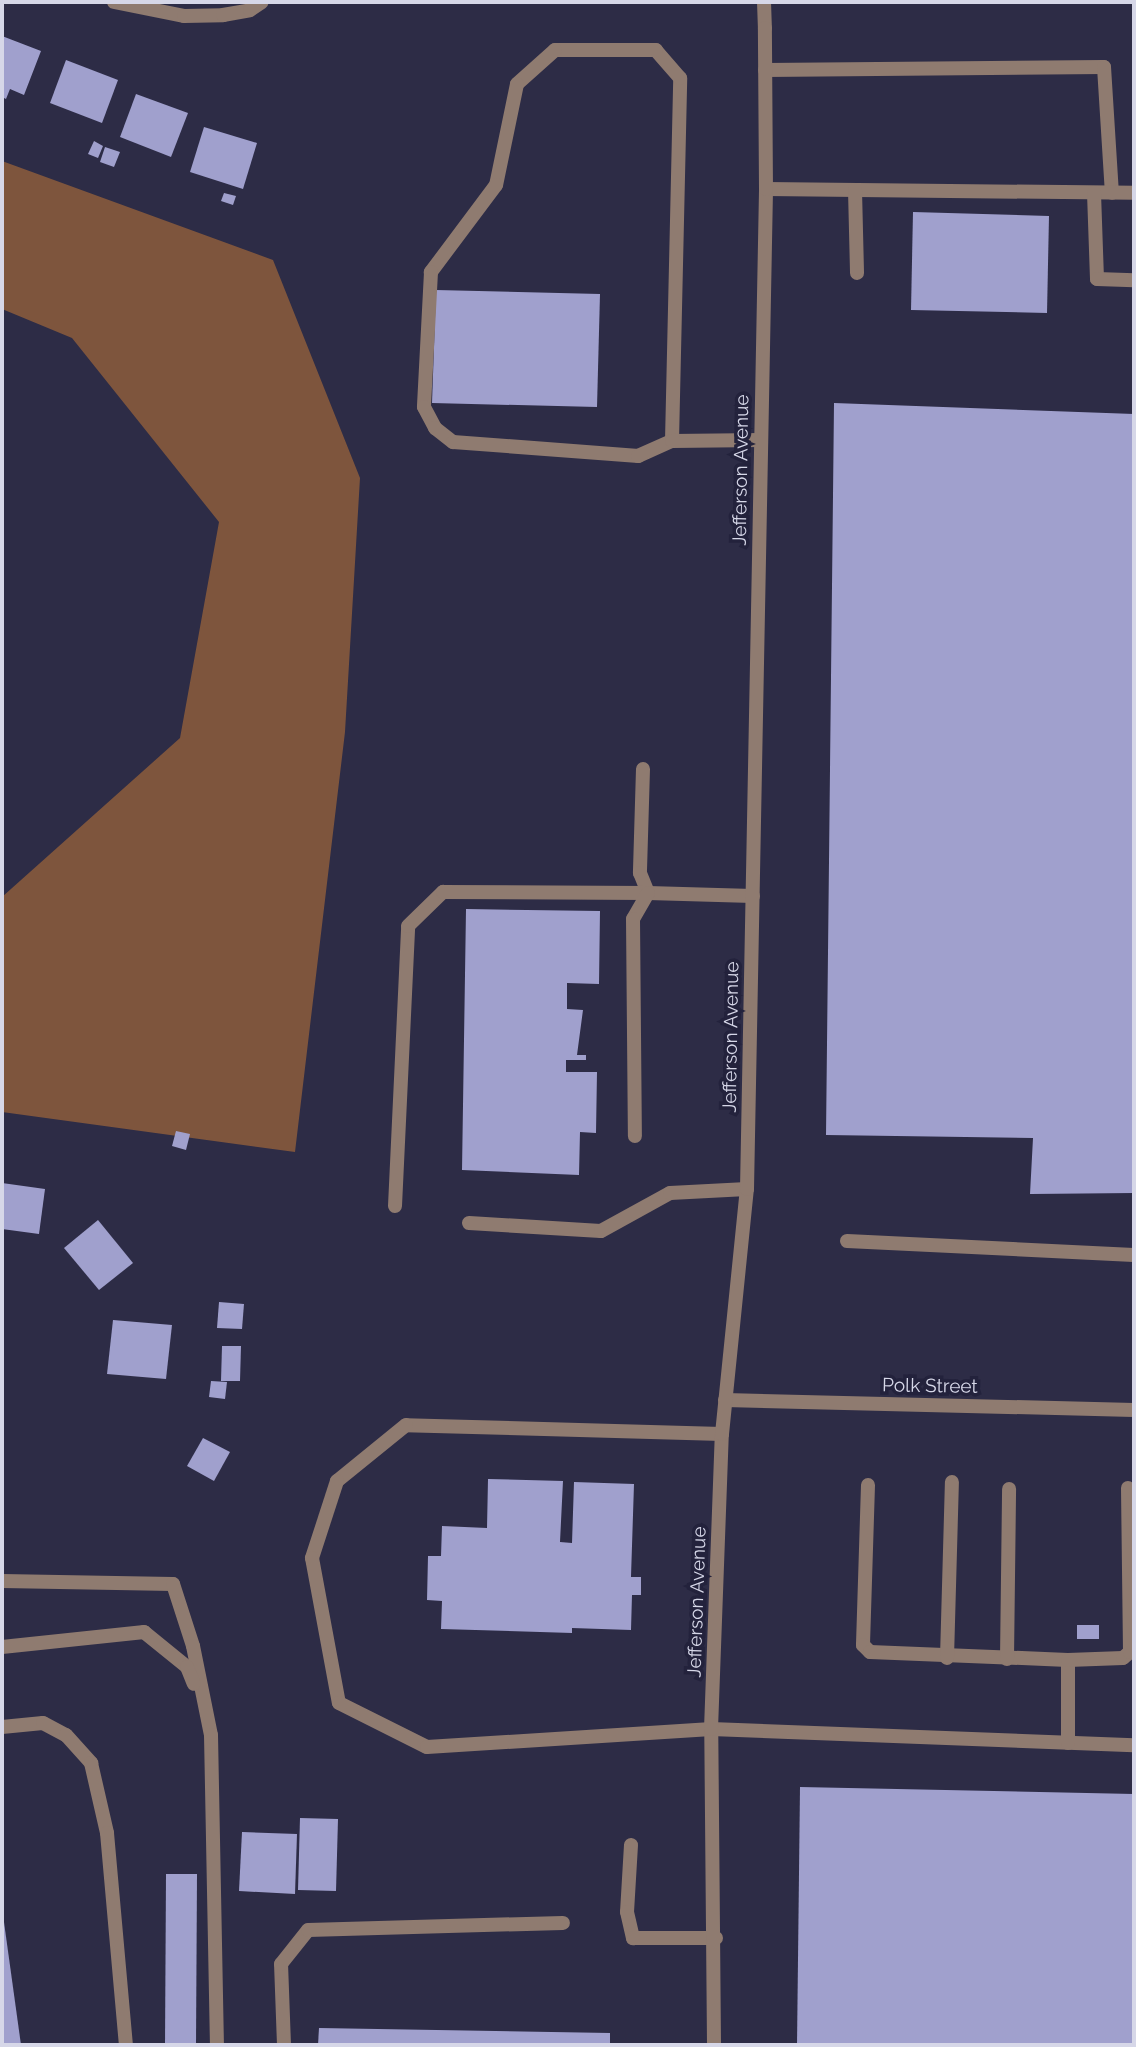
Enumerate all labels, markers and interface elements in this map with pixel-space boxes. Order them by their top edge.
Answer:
street label: Jefferson Avenue [728,394,754,546]
street label: Jefferson Avenue [718,961,744,1113]
street label: Polk Street [882,1374,978,1398]
street label: Jefferson Avenue [683,1526,711,1678]

